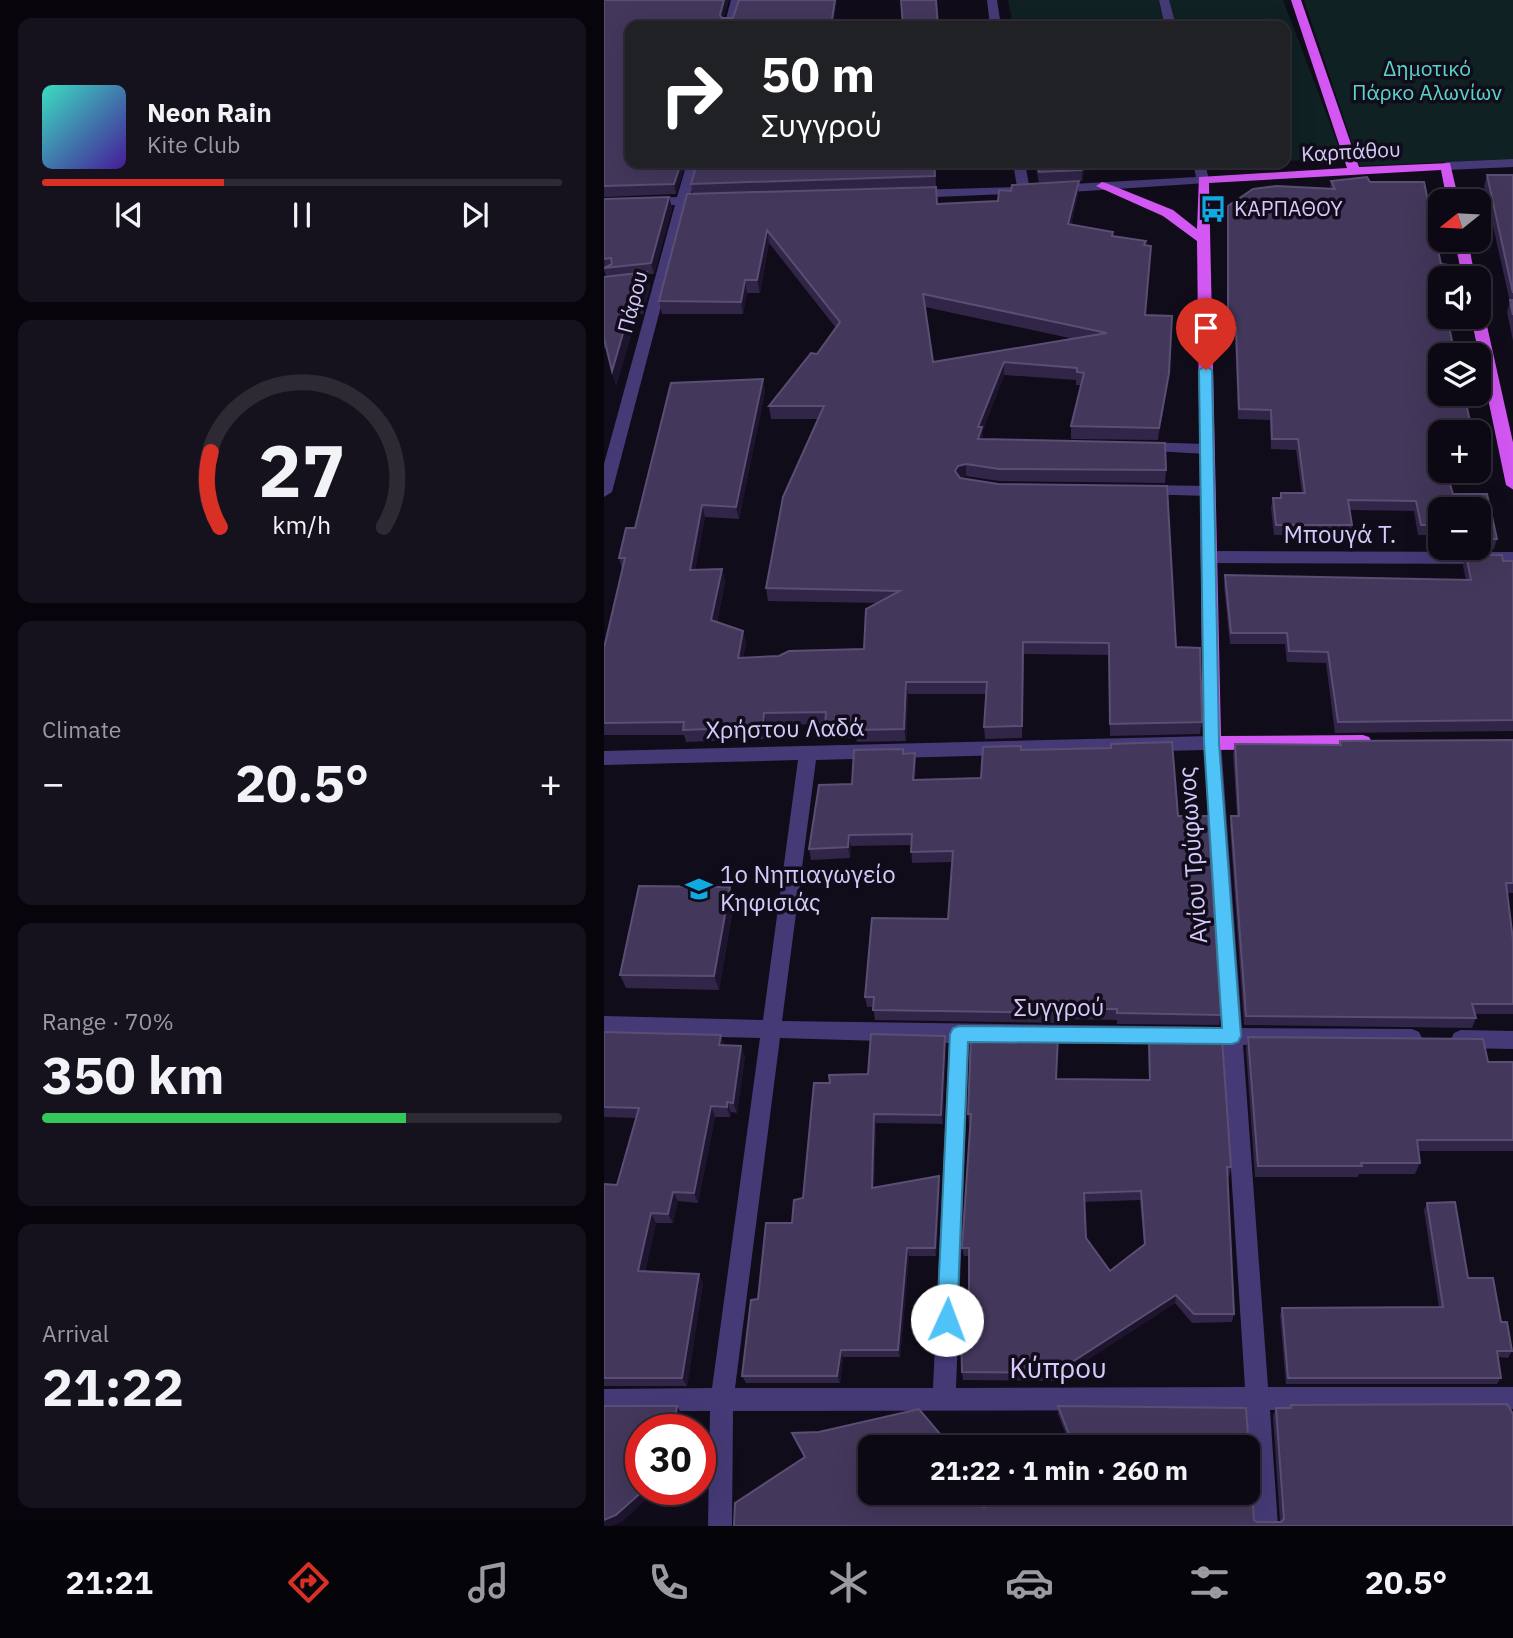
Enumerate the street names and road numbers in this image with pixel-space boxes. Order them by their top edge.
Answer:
street label: Καρπάθου [1300,134,1402,168]
street label: Πάρου [610,268,654,336]
street label: Μπουγά Τ. [1284,518,1396,550]
street label: Χρήστου Λαδά [705,711,865,745]
street label: Αγίου Τρύφωνος [1170,765,1214,945]
street label: Συγγρού [1014,991,1104,1023]
street label: Κύπρου [1009,1349,1107,1386]

